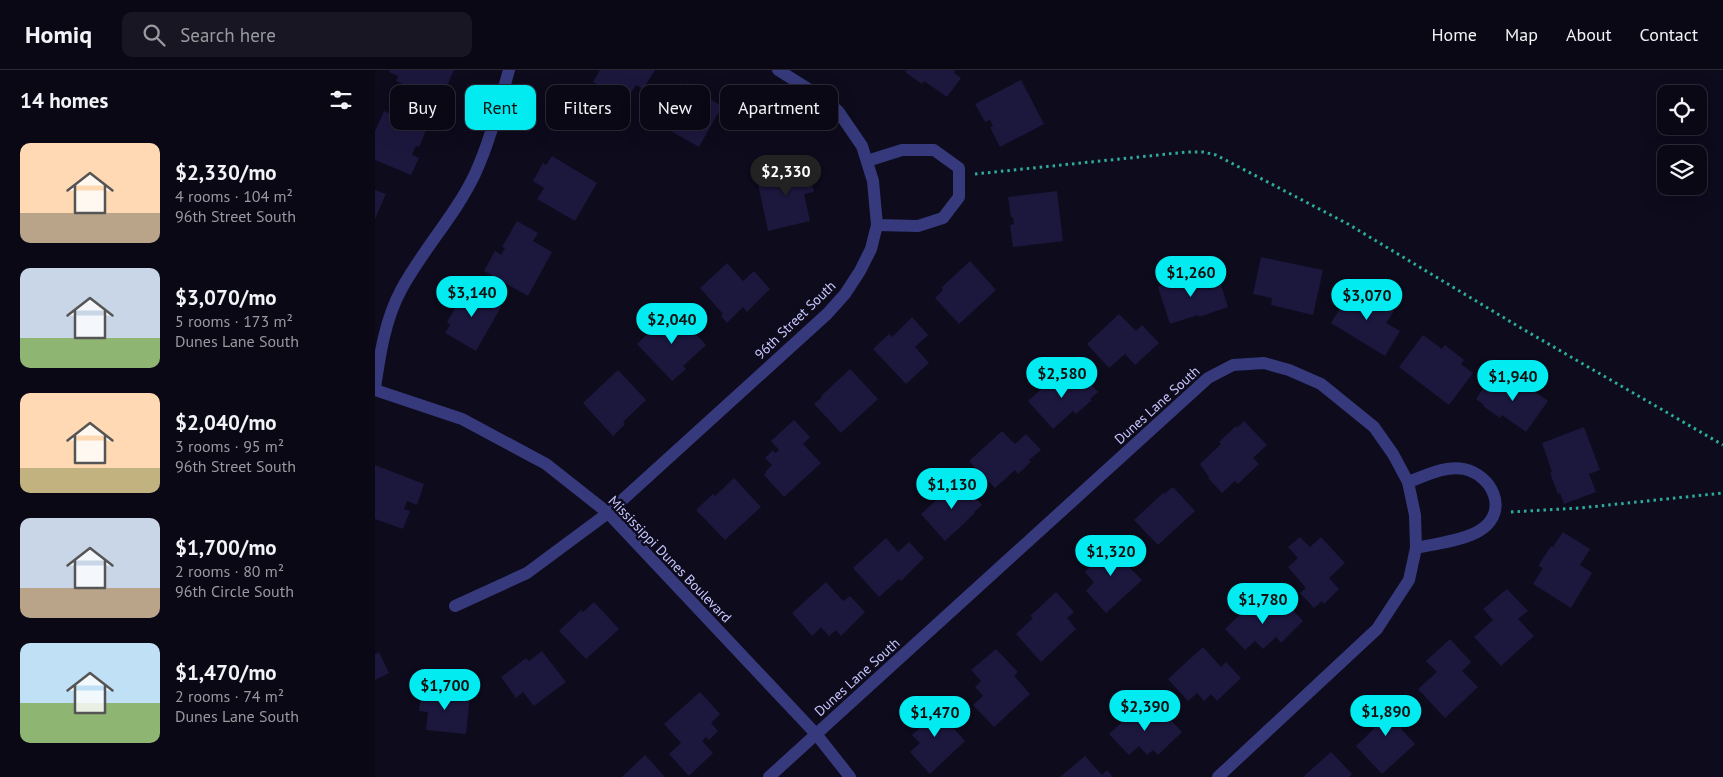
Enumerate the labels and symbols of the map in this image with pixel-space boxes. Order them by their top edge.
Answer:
pin: $2,330 [745,154,827,197]
pin: $1,260 [1150,256,1232,298]
pin: $3,140 [431,276,513,318]
street label: 96th Street South [751,277,839,363]
pin: $3,070 [1326,278,1408,321]
pin: $2,040 [631,302,713,345]
pin: $2,580 [1021,356,1103,399]
pin: $1,940 [1472,360,1554,402]
street label: Dunes Lane South [1111,362,1203,448]
pin: $1,130 [911,468,993,510]
street label: Mississippi Dunes Boulevard [605,492,735,626]
pin: $1,320 [1070,534,1152,577]
pin: $1,780 [1222,582,1304,625]
street label: Dunes Lane South [811,634,903,720]
pin: $1,700 [404,668,486,711]
pin: $2,390 [1104,690,1186,732]
pin: $1,890 [1345,694,1427,737]
pin: $1,470 [894,696,976,738]

